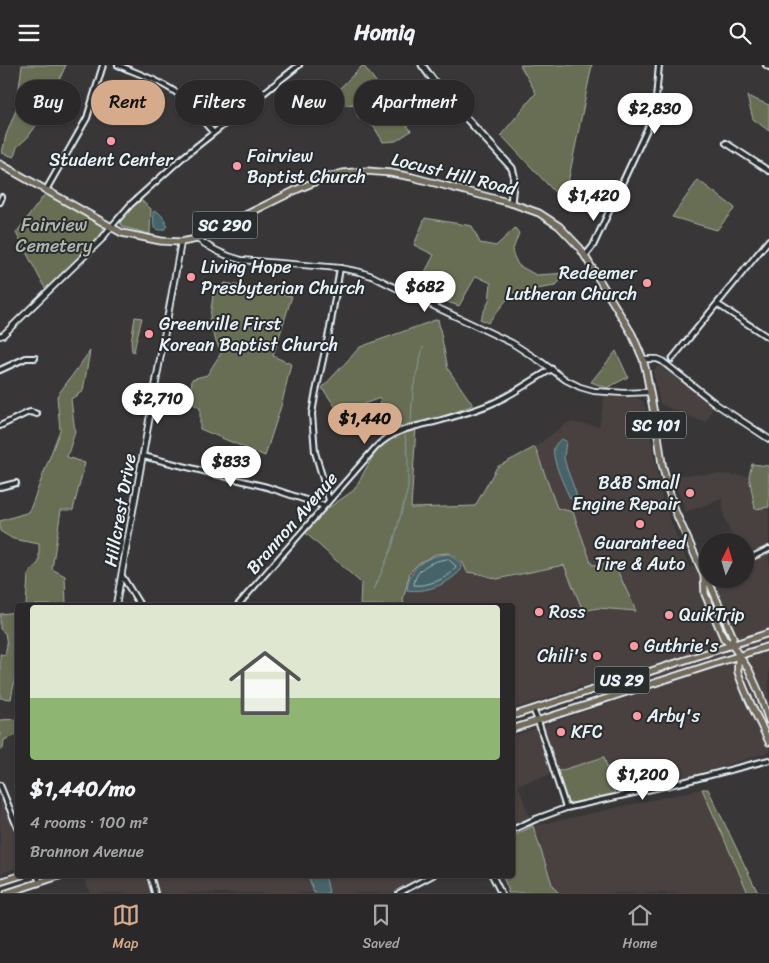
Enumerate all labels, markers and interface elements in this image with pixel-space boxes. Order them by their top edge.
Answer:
text: Homiq [354,13,415,52]
icon: menu [15,19,43,47]
icon: search [726,19,754,47]
chip: Buy [15,80,81,125]
chip: Rent [91,80,165,125]
chip: Filters [175,80,264,125]
chip: New [274,80,344,125]
chip: Apartment [354,80,475,125]
pin: $2,830 [614,93,696,135]
text: $2,830 [629,94,681,123]
marker: Student Center [105,135,117,147]
place label: Fairview Baptist Church [247,140,366,193]
street label: Locust Hill Road [388,143,521,205]
place label: Student Center [49,144,174,176]
marker: Fairview Baptist Church [231,160,243,172]
pin: $1,420 [553,179,635,222]
text: $1,420 [568,181,620,210]
park label: Fairview Cemetery [16,209,93,262]
road number: SC 290 [192,211,258,239]
place label: Living Hope Presbyterian Church [201,251,365,304]
place label: Redeemer Lutheran Church [506,257,639,310]
marker: Living Hope Presbyterian Church [185,271,197,283]
pin: $682 [395,271,455,313]
text: $682 [406,272,444,301]
marker: Redeemer Lutheran Church [641,277,653,289]
place label: Greenville First Korean Baptist Church [159,308,338,361]
marker: Greenville First Korean Baptist Church [143,328,155,340]
pin: $2,710 [117,383,199,425]
text: $2,710 [133,384,183,413]
pin: $1,440 [324,403,406,445]
text: $1,440 [339,404,391,433]
road number: SC 101 [626,411,686,439]
pin: $833 [201,445,261,488]
text: $833 [212,447,250,476]
street label: Hillcrest Drive [94,451,146,569]
street label: Brannon Avenue [238,464,346,582]
place label: B&B Small Engine Repair [572,467,682,520]
marker: B&B Small Engine Repair [684,487,696,499]
marker: Guaranteed Tire & Auto [634,518,646,530]
place label: Guaranteed Tire & Auto [594,527,687,580]
north arrow [699,533,754,587]
map controls [699,533,754,588]
place label: Ross [549,596,586,628]
place label: QuikTrip [679,599,745,631]
marker: Ross [533,606,545,618]
marker: QuikTrip [663,609,675,621]
place label: Guthrie's [644,630,719,662]
icon: home [220,638,310,728]
place label: Chili's [537,640,588,672]
marker: Guthrie's [628,640,640,652]
marker: Chili's [591,650,603,662]
road number: US 29 [594,667,650,693]
place label: Arby's [646,700,701,732]
marker: Arby's [631,710,643,722]
place label: KFC [571,716,603,748]
marker: KFC [555,726,567,738]
pin: $1,200 [602,759,684,801]
text: $1,200 [617,760,669,789]
text: $1,440/mo [30,770,136,808]
text: 4 rooms · 100 m² [30,808,148,837]
text: Brannon Avenue [30,837,144,866]
tab: Map [112,901,140,956]
tab: Saved [363,901,399,956]
tab: Home [622,901,657,956]

